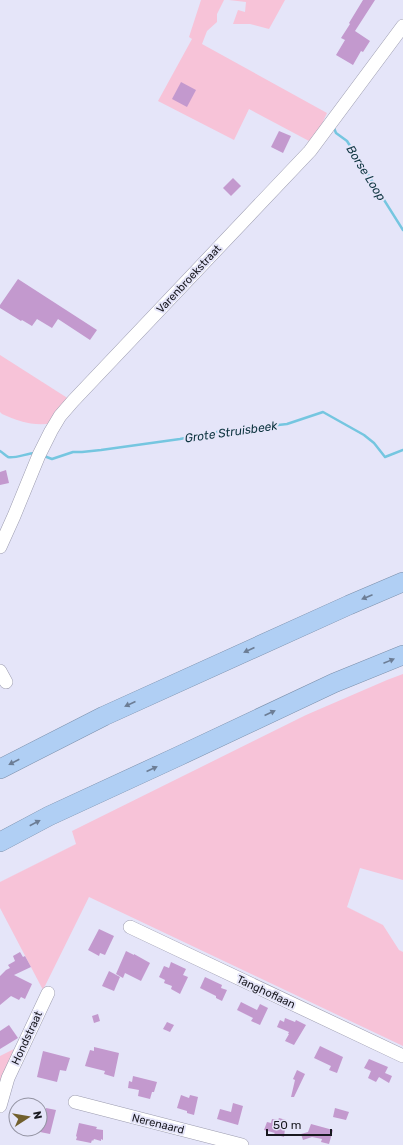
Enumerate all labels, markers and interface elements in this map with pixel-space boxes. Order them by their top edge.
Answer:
water label: Borse Loop [343,143,389,203]
street label: Varenbroekstraat [154,242,224,316]
water label: Grote Struisbeek [184,418,279,445]
one-way arrow [362,594,373,600]
one-way arrow [242,648,254,654]
one-way arrow [383,657,395,663]
one-way arrow [125,701,136,707]
one-way arrow [264,710,276,716]
one-way arrow [8,758,19,765]
one-way arrow [147,766,158,772]
one-way arrow [29,820,40,827]
street label: Tanghoflaan [235,973,297,1011]
street label: Hondstraat [9,1008,45,1067]
north arrow [8,1097,48,1137]
text: N [30,1110,44,1120]
street label: Nerenaard [130,1111,186,1137]
scale bar [267,1111,331,1137]
text: 50 m [273,1118,301,1132]

